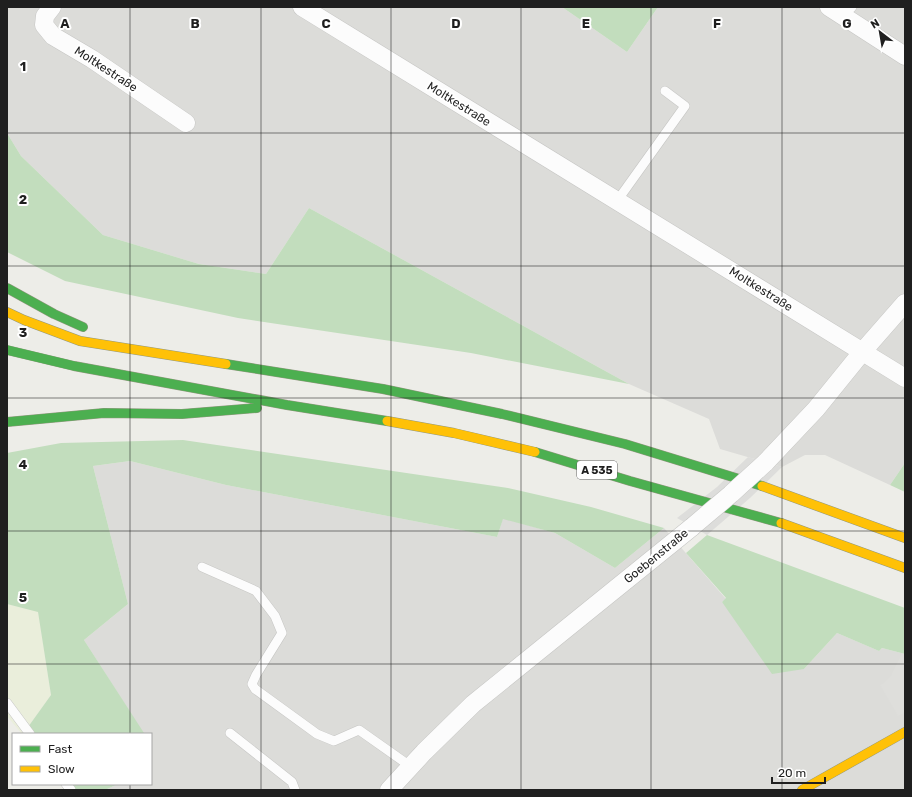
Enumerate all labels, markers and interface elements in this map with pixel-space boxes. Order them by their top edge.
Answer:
north arrow [860,12,900,52]
text: A [60,16,70,31]
text: B [190,16,200,31]
text: C [321,16,331,31]
text: D [451,16,461,31]
text: E [582,16,590,31]
text: F [713,16,721,31]
text: G [842,16,852,31]
text: N [868,16,882,31]
street label: Moltkestraße [72,43,140,95]
text: 1 [20,59,26,74]
street label: Moltkestraße [425,79,494,129]
text: 2 [19,192,27,207]
street label: Moltkestraße [727,264,796,314]
text: 3 [19,325,28,340]
text: 4 [19,457,28,472]
road number: A 535 [577,461,617,479]
street label: Goebenstraße [621,526,691,586]
text: 5 [19,590,27,605]
legend [12,733,152,785]
text: Fast [48,742,72,756]
scale bar [772,759,825,785]
text: Slow [48,762,75,776]
text: 20 m [778,766,806,780]

